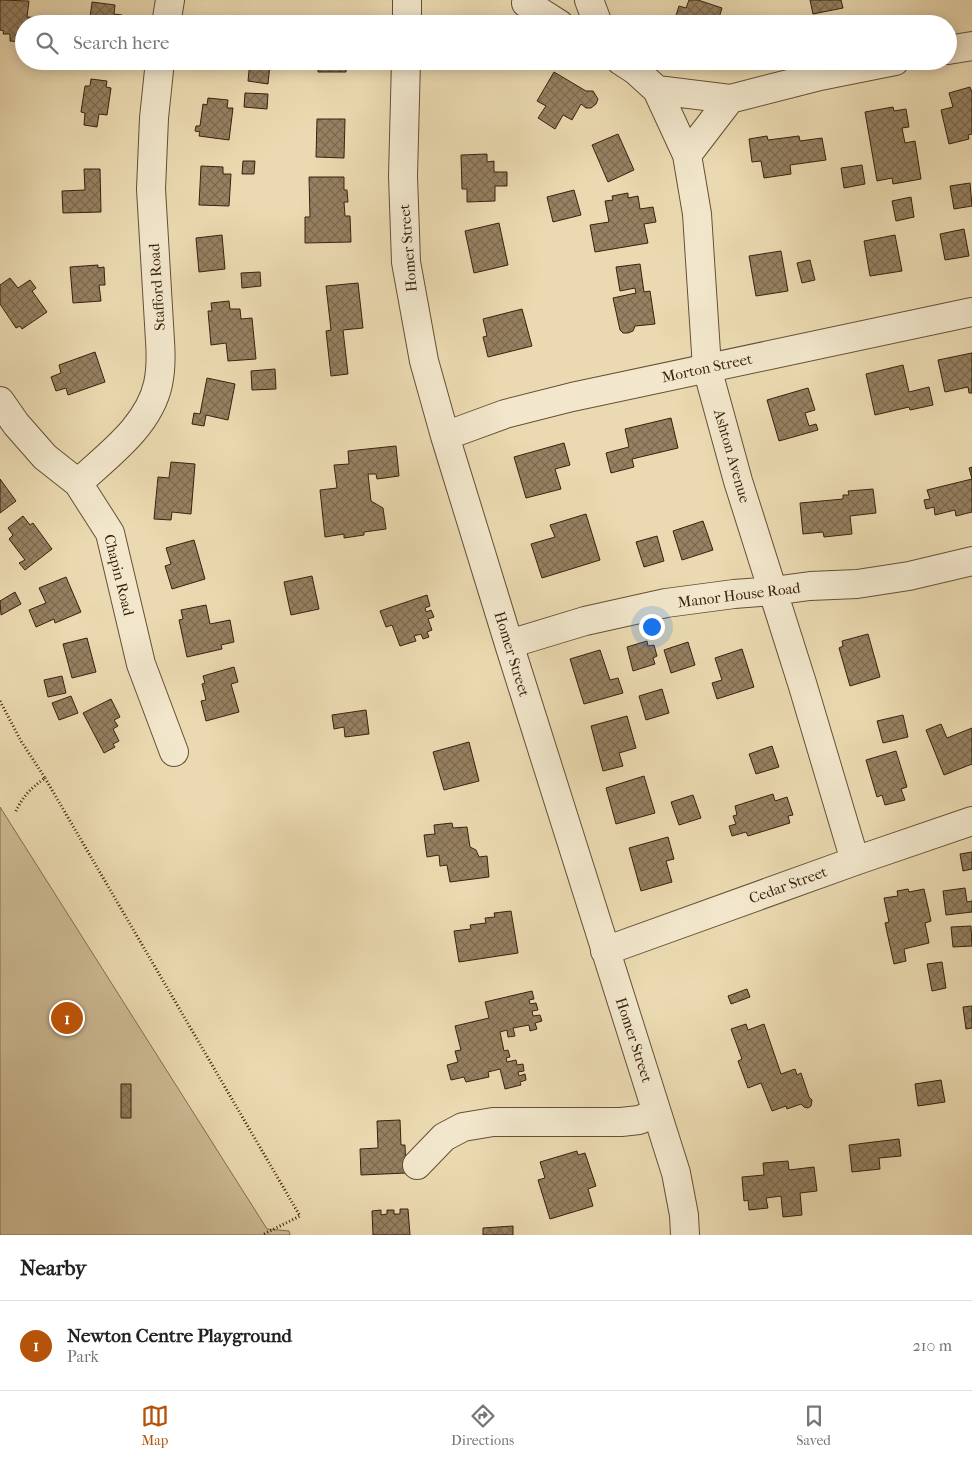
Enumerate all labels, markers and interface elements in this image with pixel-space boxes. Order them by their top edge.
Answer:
search box [15,15,957,70]
icon: search [33,29,61,57]
text: Search here [73,32,169,54]
street label: Homer Street [395,203,421,293]
street label: Stafford Road [145,242,169,331]
street label: Morton Street [660,350,754,386]
street label: Ashton Avenue [710,406,754,506]
street label: Chapin Road [100,532,138,618]
street label: Manor House Road [677,578,802,611]
street label: Homer Street [490,609,534,699]
your location [639,614,665,640]
street label: Cedar Street [746,862,830,907]
street label: Homer Street [612,995,656,1085]
pin: 1 [51,999,83,1037]
text: Nearby [20,1256,86,1280]
text: Newton Centre Playground [67,1325,292,1347]
text: 1 [33,1336,39,1355]
text: 210 m [913,1336,952,1355]
text: Park [67,1347,99,1366]
tab: Map [141,1402,169,1449]
tab: Directions [451,1402,514,1449]
tab: Saved [796,1402,831,1449]

